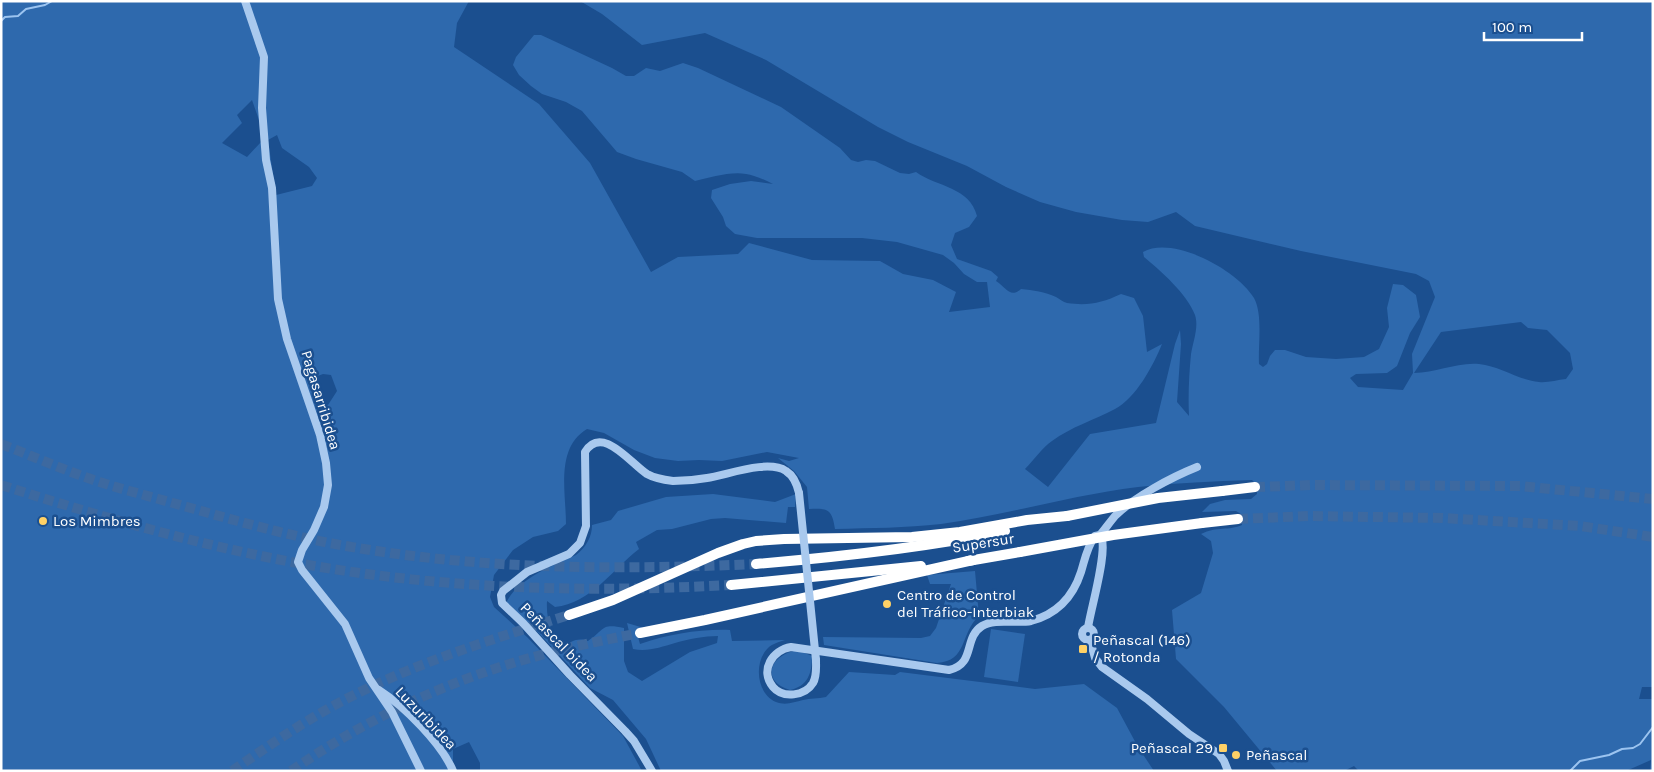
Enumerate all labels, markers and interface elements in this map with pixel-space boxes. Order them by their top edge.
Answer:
scale bar [1484,10,1582,42]
text: 100 m [1492,18,1532,36]
street label: Pagasarribidea [297,348,345,452]
place label: Los Mimbres [53,512,141,530]
marker: Los Mimbres [37,515,49,527]
street label: Supersur [951,529,1016,557]
place label: Centro de Control del Tráfico-Interbiak [897,586,1034,621]
marker: Centro de Control del Tráfico-Interbiak [881,598,893,610]
street label: Peñascal bidea [517,599,601,685]
place label: Peñascal (146) / Rotonda [1093,631,1191,666]
marker: Peñascal (146) / Rotonda [1077,643,1089,655]
street label: Luzuribidea [392,683,460,753]
place label: Peñascal 29 [1131,739,1213,757]
marker: Peñascal 29 [1217,742,1229,754]
place label: Peñascal [1246,746,1307,764]
marker: Peñascal [1230,749,1242,761]

